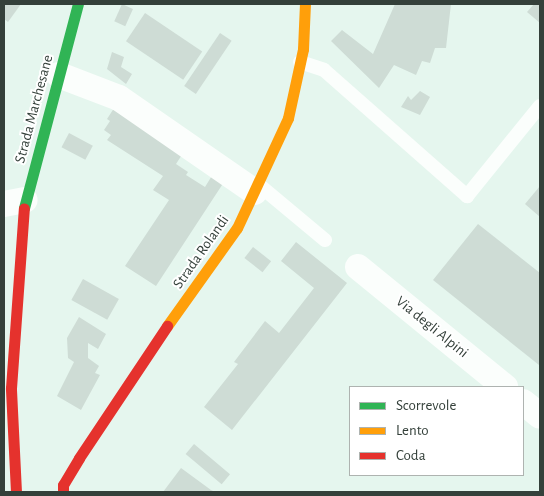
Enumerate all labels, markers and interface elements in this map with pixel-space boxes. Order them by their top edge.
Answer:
street label: Strada Marchesane [11,53,57,165]
street label: Strada Rolandi [169,212,233,292]
street label: Via degli Alpini [392,292,472,362]
legend [349,386,524,476]
text: Scorrevole [396,398,456,413]
text: Lento [396,423,429,438]
text: Coda [396,448,426,463]

